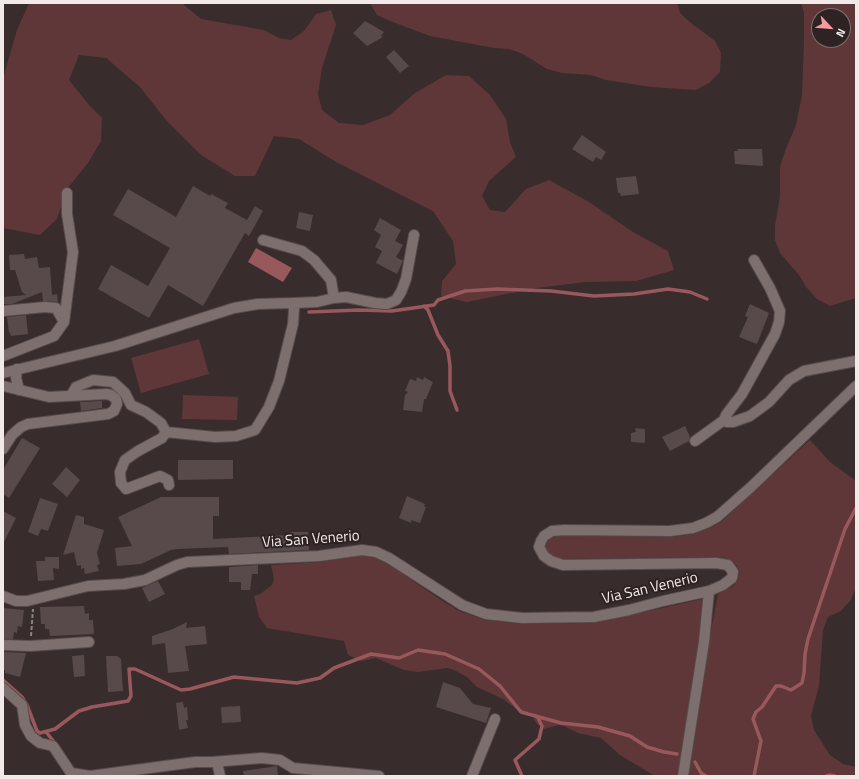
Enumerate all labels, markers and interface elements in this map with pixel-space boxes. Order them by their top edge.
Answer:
north arrow [811,8,851,48]
text: N [832,26,850,40]
street label: Via San Venerio [262,528,360,552]
street label: Via San Venerio [600,569,700,609]

